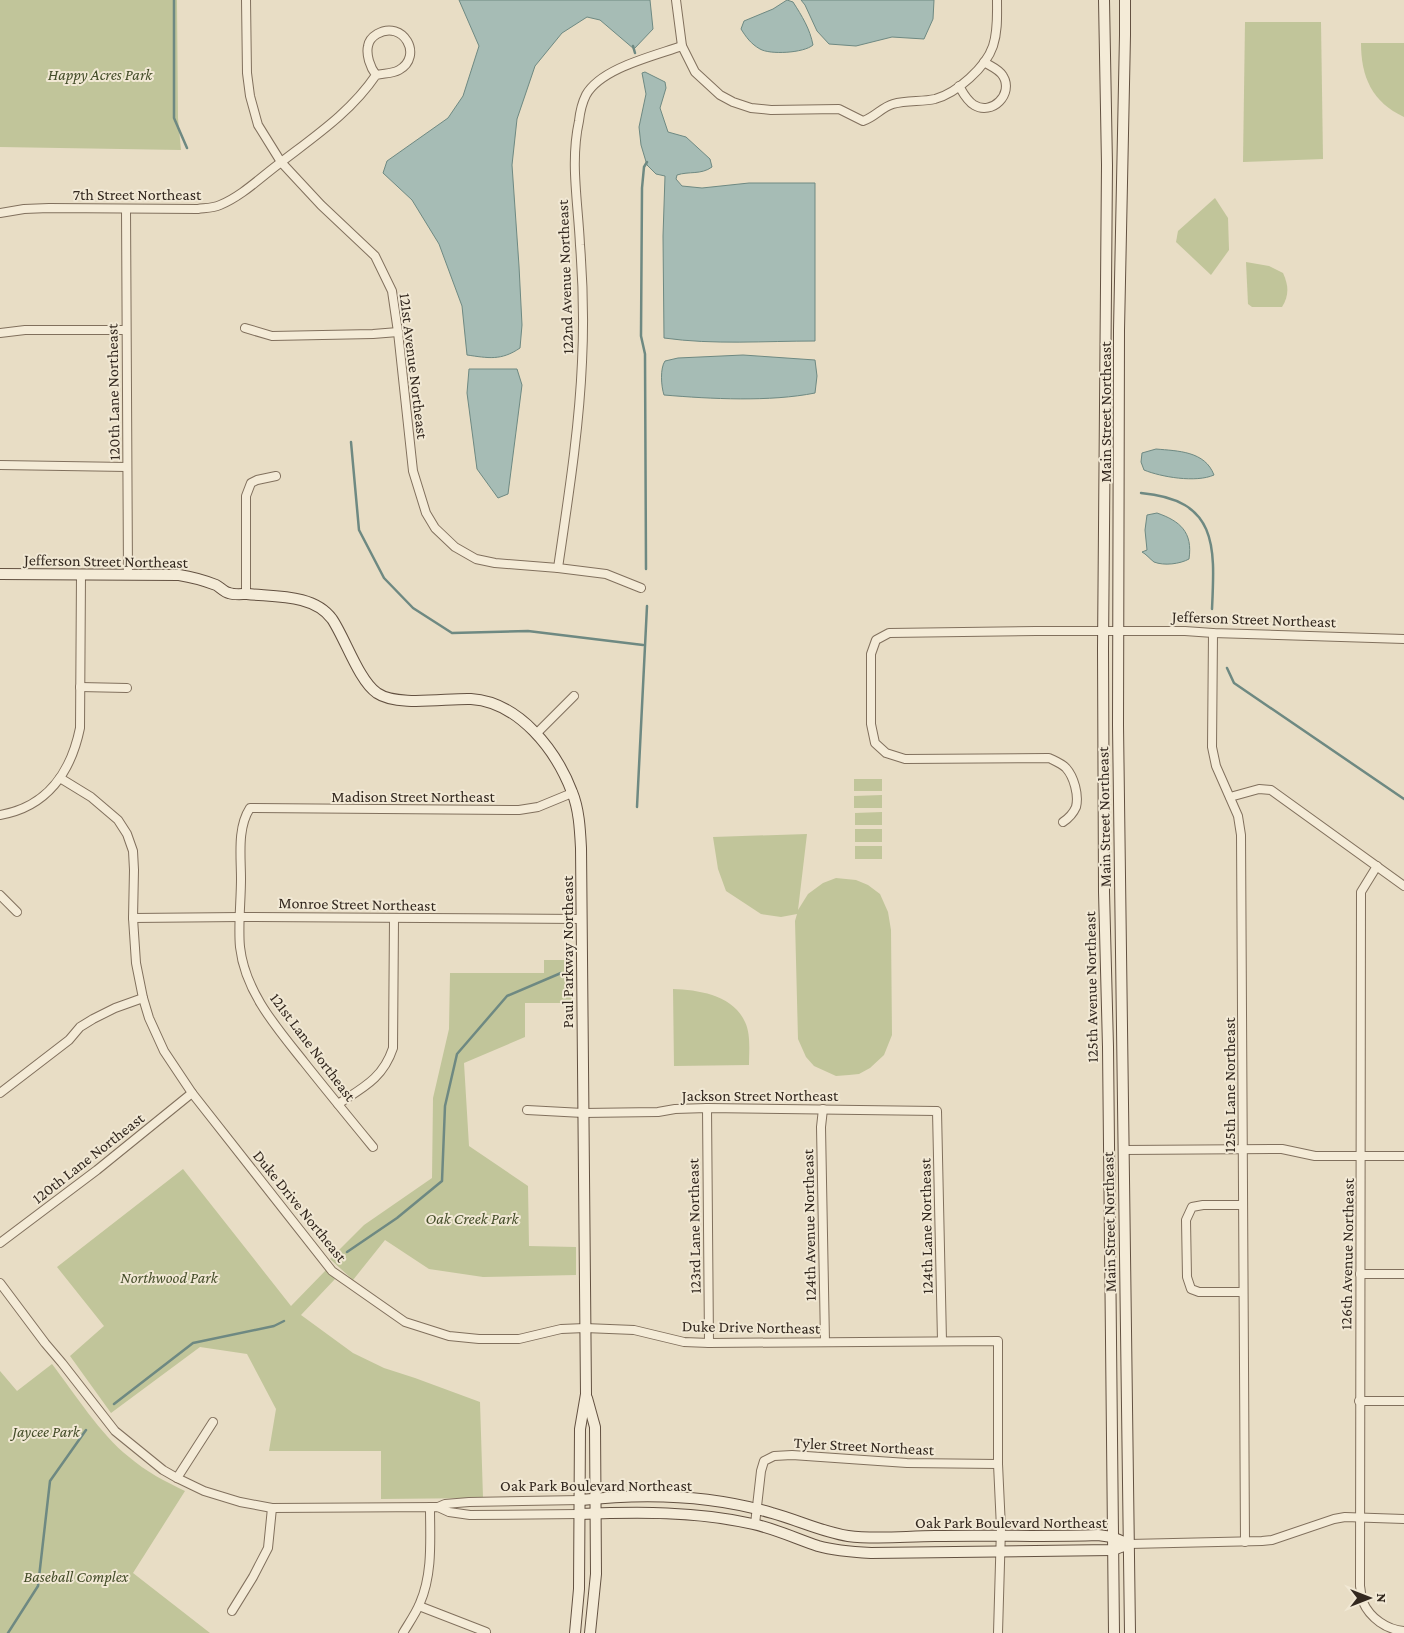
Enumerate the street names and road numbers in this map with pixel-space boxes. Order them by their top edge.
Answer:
street label: 7th Street Northeast [73,186,202,203]
street label: 122nd Avenue Northeast [554,199,576,355]
street label: 121st Avenue Northeast [397,292,431,441]
street label: 120th Lane Northeast [103,323,123,461]
street label: Main Street Northeast [1097,341,1114,482]
street label: Jefferson Street Northeast [22,551,189,572]
street label: Jefferson Street Northeast [1170,608,1337,631]
street label: Main Street Northeast [1094,746,1114,888]
street label: Madison Street Northeast [331,788,495,805]
street label: Paul Parkway Northeast [559,875,577,1028]
street label: Monroe Street Northeast [278,894,437,914]
street label: 125th Avenue Northeast [1081,910,1101,1063]
street label: 121st Lane Northeast [267,990,360,1105]
street label: 125th Lane Northeast [1221,1017,1238,1153]
street label: Jackson Street Northeast [680,1087,839,1105]
street label: 120th Lane Northeast [29,1109,148,1207]
street label: Duke Drive Northeast [250,1147,351,1266]
street label: 124th Avenue Northeast [799,1148,819,1301]
street label: Main Street Northeast [1099,1151,1119,1293]
street label: 124th Lane Northeast [916,1157,936,1294]
street label: 123rd Lane Northeast [684,1158,704,1294]
street label: 126th Avenue Northeast [1337,1177,1357,1330]
street label: Duke Drive Northeast [682,1317,821,1337]
street label: Tyler Street Northeast [793,1434,935,1459]
street label: Oak Park Boulevard Northeast [500,1477,693,1494]
street label: Oak Park Boulevard Northeast [915,1514,1108,1531]

